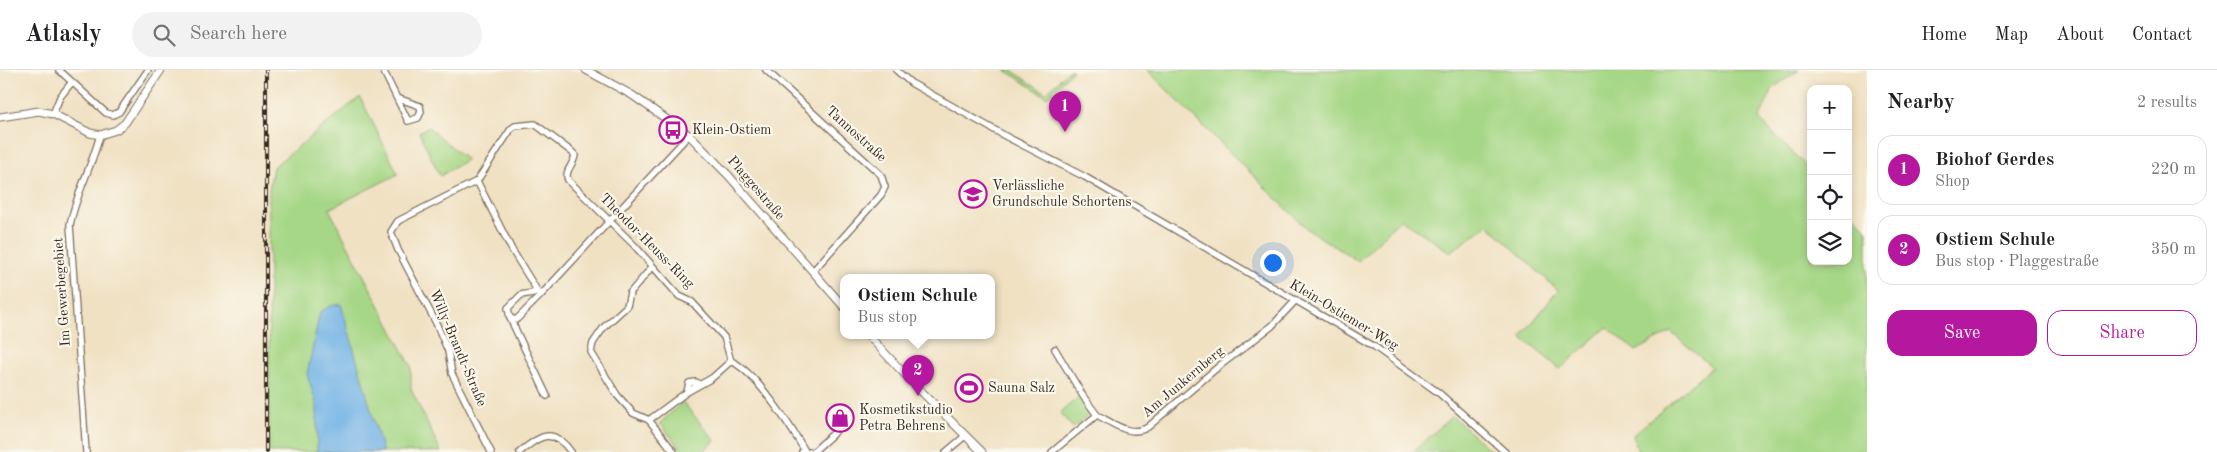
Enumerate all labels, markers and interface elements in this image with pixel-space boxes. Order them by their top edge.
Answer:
search box [132,12,482,57]
icon: search [150,21,178,49]
text: Atlasly [25,23,102,47]
text: Search here [190,25,287,44]
text: Home [1921,26,1967,44]
text: Map [1995,26,2028,44]
text: About [2056,26,2104,44]
text: Contact [2132,26,2192,44]
map controls [1807,85,1852,265]
button: + [1807,85,1852,130]
pin: 1 [1049,91,1081,132]
text: Nearby [1887,92,1955,113]
text: 2 results [2137,95,2197,111]
street label: Tannostraße [823,103,889,165]
bus stop icon: Klein-Ostiem [658,115,688,145]
place label: Klein-Ostiem [692,123,771,137]
button: − [1807,130,1852,175]
text: Biohof Gerdes [1935,151,2054,170]
street label: Plaggestraße [725,154,787,222]
text: 1 [1899,162,1909,178]
text: 220 m [2151,162,2196,178]
text: Shop [1935,174,1970,190]
button: locate [1807,175,1852,220]
school or university icon: Verlässliche Grundschule Schortens [958,179,988,209]
place label: Verlässliche Grundschule Schortens [992,179,1132,209]
street label: Theodor-Heuss-Ring [597,191,697,291]
button: layers [1807,220,1852,265]
text: Ostiem Schule [1935,231,2055,250]
street label: Im Gewerbegebiet [51,237,73,347]
text: 2 [1899,242,1909,258]
text: 350 m [2151,242,2196,258]
your location [1260,250,1286,276]
text: Bus stop · Plaggestraße [1935,254,2099,270]
popup [840,274,995,339]
street label: Klein-Ostiemer-Weg [1287,277,1401,353]
street label: Willy-Brandt-Straße [427,287,489,409]
text: Ostiem Schule [857,287,978,306]
text: Bus stop [857,310,917,326]
button: Save [1887,310,2037,356]
button: Share [2047,310,2197,356]
street label: Am Junkernberg [1139,343,1227,420]
pin: 2 [902,355,934,396]
sports icon: Sauna Salz [954,373,984,403]
place label: Sauna Salz [988,381,1055,395]
shop icon: Kosmetikstudio Petra Behrens [825,403,855,433]
place label: Kosmetikstudio Petra Behrens [859,403,953,433]

